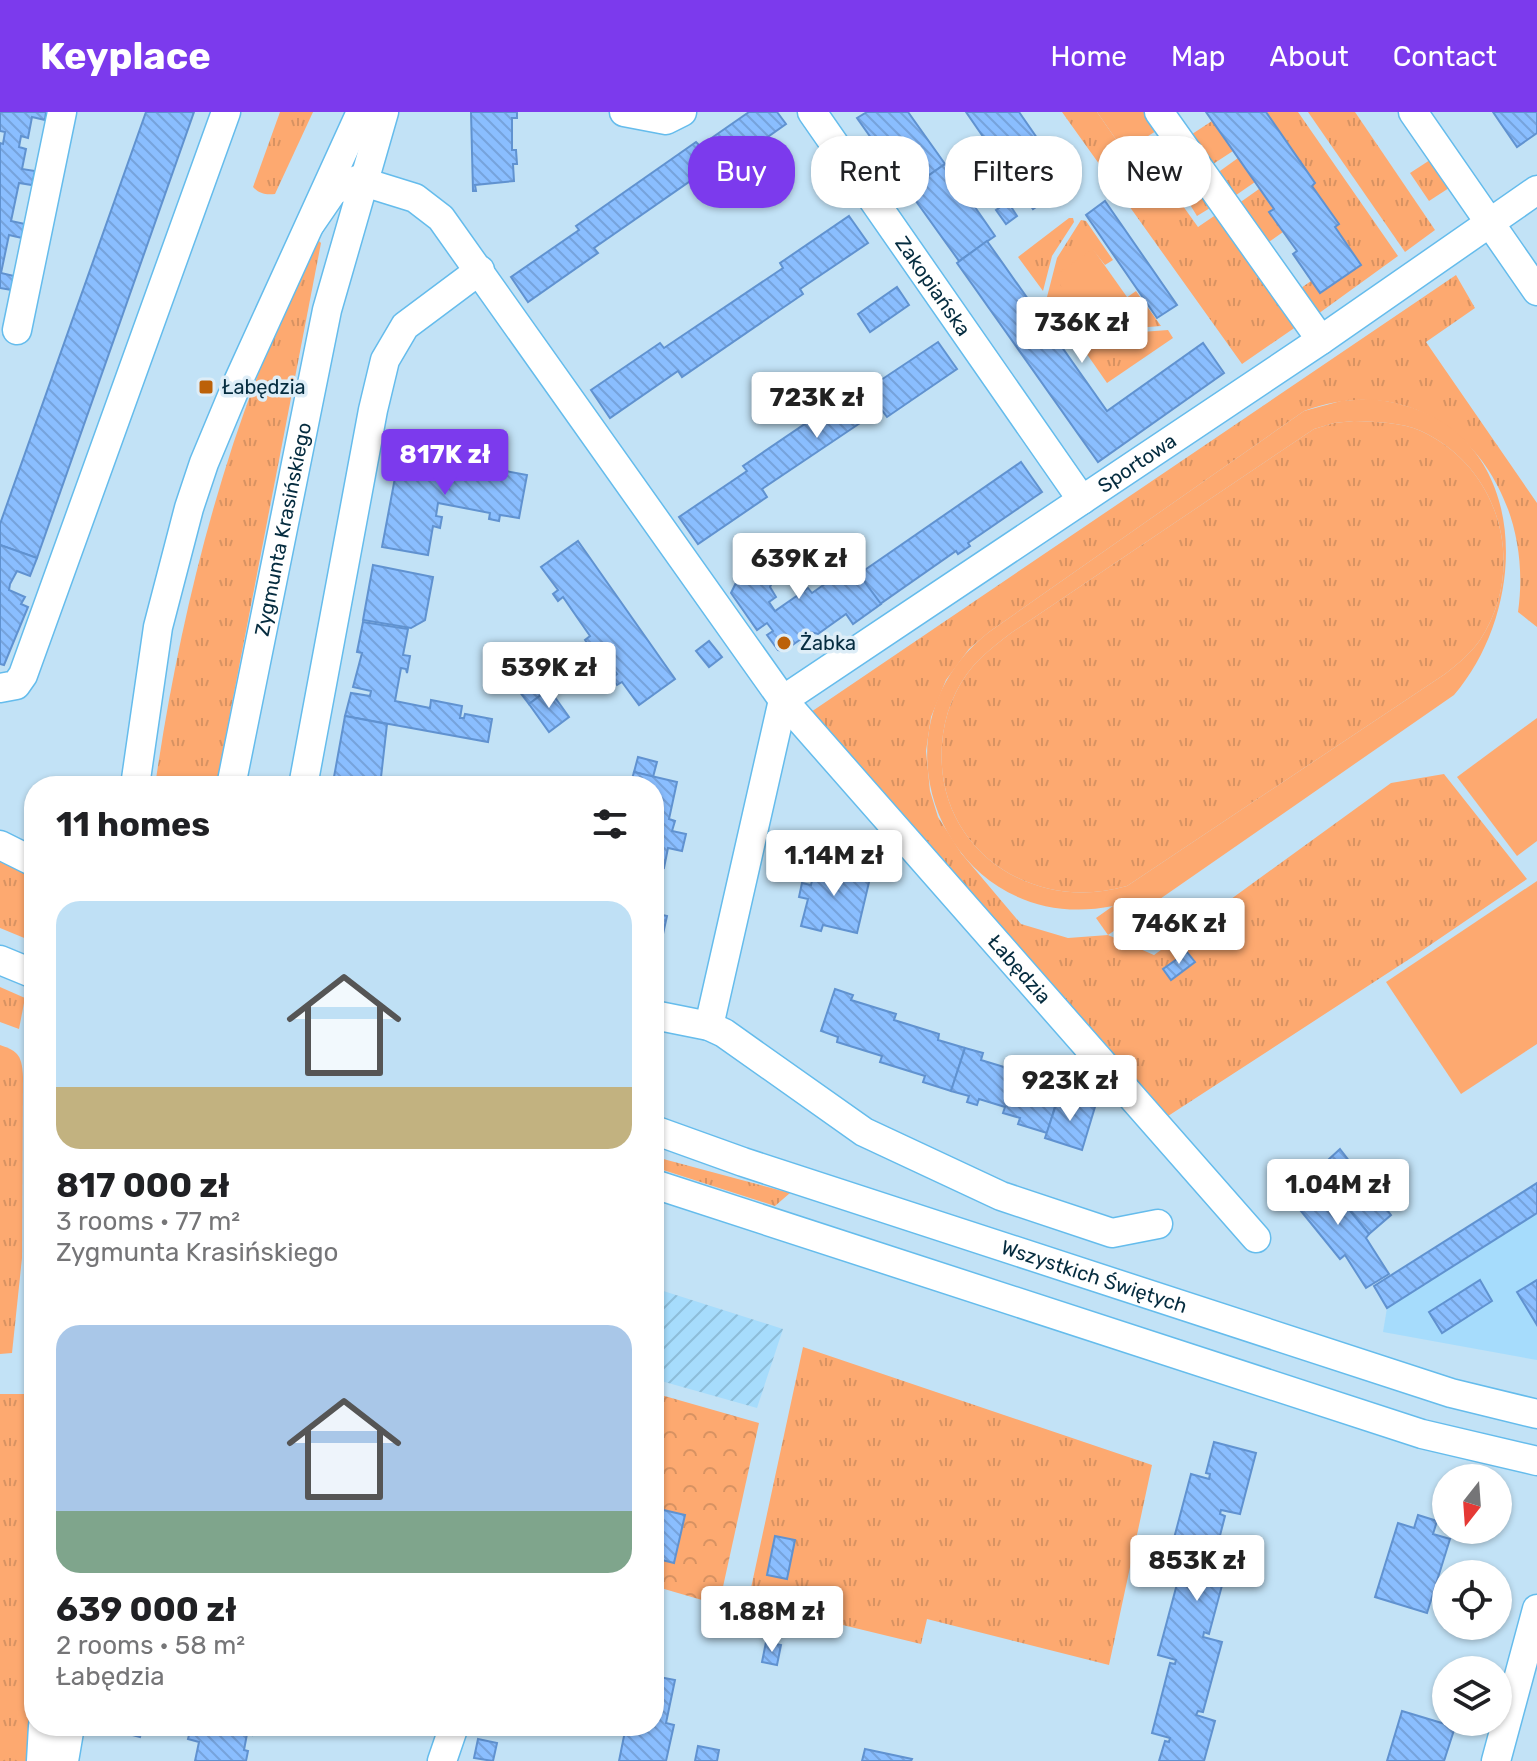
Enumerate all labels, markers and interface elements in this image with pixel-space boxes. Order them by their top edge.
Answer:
text: Keyplace [40,33,211,79]
text: Home [1050,40,1127,73]
text: Map [1171,40,1225,73]
text: About [1269,40,1349,73]
text: Contact [1393,40,1497,73]
chip: Buy [688,136,795,208]
chip: Rent [811,136,929,208]
chip: Filters [945,136,1082,208]
chip: New [1098,136,1211,208]
street label: Zakopiańska [890,232,976,340]
pin: 736K zł [1008,297,1156,365]
text: 736K zł [1035,307,1129,338]
pin: 723K zł [743,372,891,440]
place label: Łabędzia [222,375,306,399]
marker: Łabędzia [197,378,215,396]
text: 723K zł [770,382,864,413]
street label: Zygmunta Krasińskiego [250,420,316,638]
street label: Sportowa [1093,428,1181,498]
pin: 817K zł [371,429,519,497]
text: 817K zł [399,439,491,470]
pin: 639K zł [725,533,873,601]
text: 639K zł [751,543,847,574]
place label: Żabka [800,631,856,655]
marker: Żabka [775,634,793,652]
pin: 539K zł [475,642,623,710]
text: 539K zł [501,652,597,683]
icon: filters [588,802,632,846]
text: 11 homes [56,804,210,845]
pin: 1.14M zł [751,830,917,898]
text: 1.14M zł [784,840,884,871]
pin: 746K zł [1105,898,1253,966]
text: 746K zł [1132,908,1226,939]
street label: Łabędzia [983,930,1056,1008]
icon: home [272,953,416,1097]
pin: 923K zł [996,1055,1144,1123]
text: 923K zł [1022,1065,1118,1096]
pin: 1.04M zł [1255,1159,1421,1227]
text: 817 000 zł [56,1165,230,1206]
text: 1.04M zł [1285,1169,1391,1200]
text: 3 rooms · 77 m² [56,1206,240,1237]
street label: Wszystkich Świętych [998,1235,1190,1318]
text: Zygmunta Krasińskiego [56,1237,339,1268]
icon: home [272,1377,416,1521]
north arrow [1432,1464,1512,1544]
map controls [1432,1464,1512,1736]
pin: 853K zł [1123,1535,1271,1603]
text: 853K zł [1148,1545,1246,1576]
button: locate [1432,1560,1512,1640]
pin: 1.88M zł [689,1586,855,1654]
text: 639 000 zł [56,1589,237,1630]
text: 1.88M zł [719,1596,825,1627]
text: 2 rooms · 58 m² [56,1630,245,1661]
button: layers [1432,1656,1512,1736]
text: Łabędzia [56,1661,165,1692]

